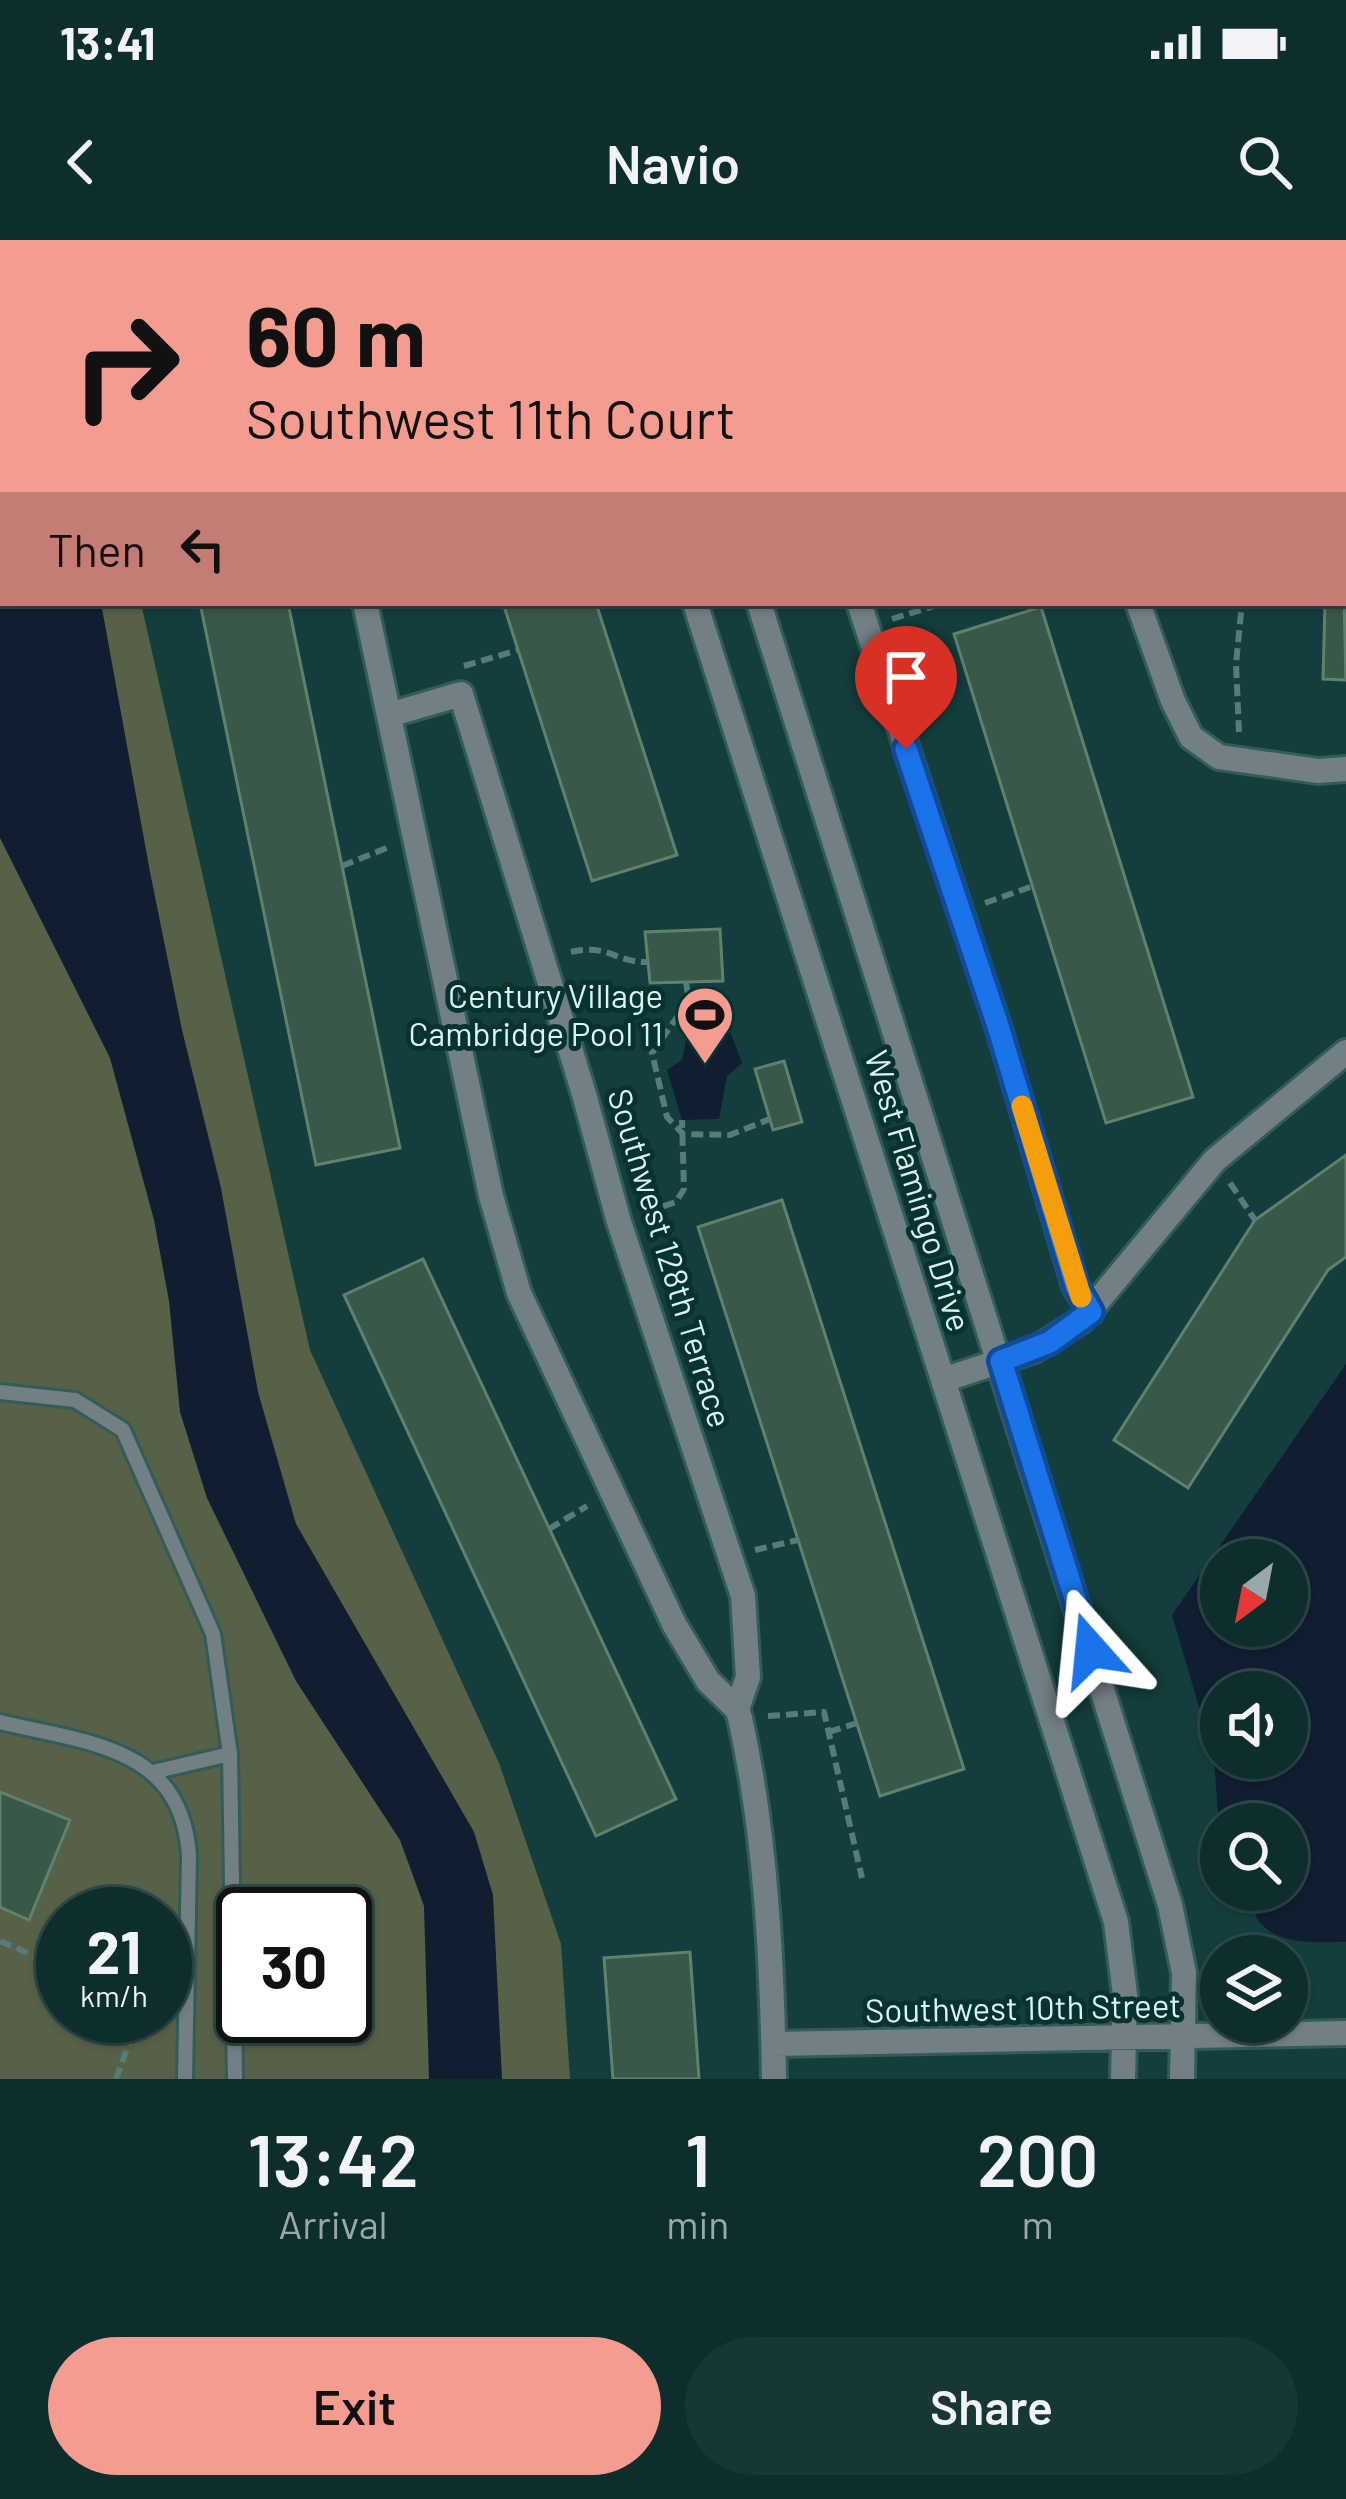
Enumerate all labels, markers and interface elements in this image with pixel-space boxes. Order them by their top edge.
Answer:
text: 13:41 [60,15,155,69]
icon: back [48,129,114,195]
icon: search [1232,129,1298,195]
text: Navio [606,130,740,195]
text: 60 m [246,283,426,384]
icon: right [48,288,204,444]
text: Southwest 11th Court [246,385,736,450]
icon: left [170,516,236,582]
text: Then [48,522,146,576]
pin [855,626,957,749]
icon: arrive [873,644,939,710]
place label: Century Village Cambridge Pool 11 [408,975,663,1053]
sports icon: Century Village Cambridge Pool 11 [674,984,736,1066]
street label: West Flamingo Drive [857,1045,981,1336]
street label: Southwest 128th Terrace [600,1084,742,1432]
north arrow [1200,1539,1308,1647]
map controls [1200,1539,1308,2043]
position arrow [1028,1587,1154,1713]
button: sound [1200,1671,1308,1779]
button: search [1200,1803,1308,1911]
speed limit sign: 30 [216,1887,372,2043]
text: 21 [87,1914,141,1986]
button: layers [1200,1935,1308,2043]
text: km/h [80,1977,148,2013]
street label: Southwest 10th Street [865,1984,1181,2030]
text: 13:42 [248,2115,419,2201]
text: 1 [685,2115,710,2201]
text: 200 [977,2115,1098,2201]
text: Arrival [279,2200,388,2247]
text: min [666,2200,729,2247]
text: m [1022,2200,1054,2247]
button: Exit [48,2337,661,2475]
button: Share [685,2337,1298,2475]

